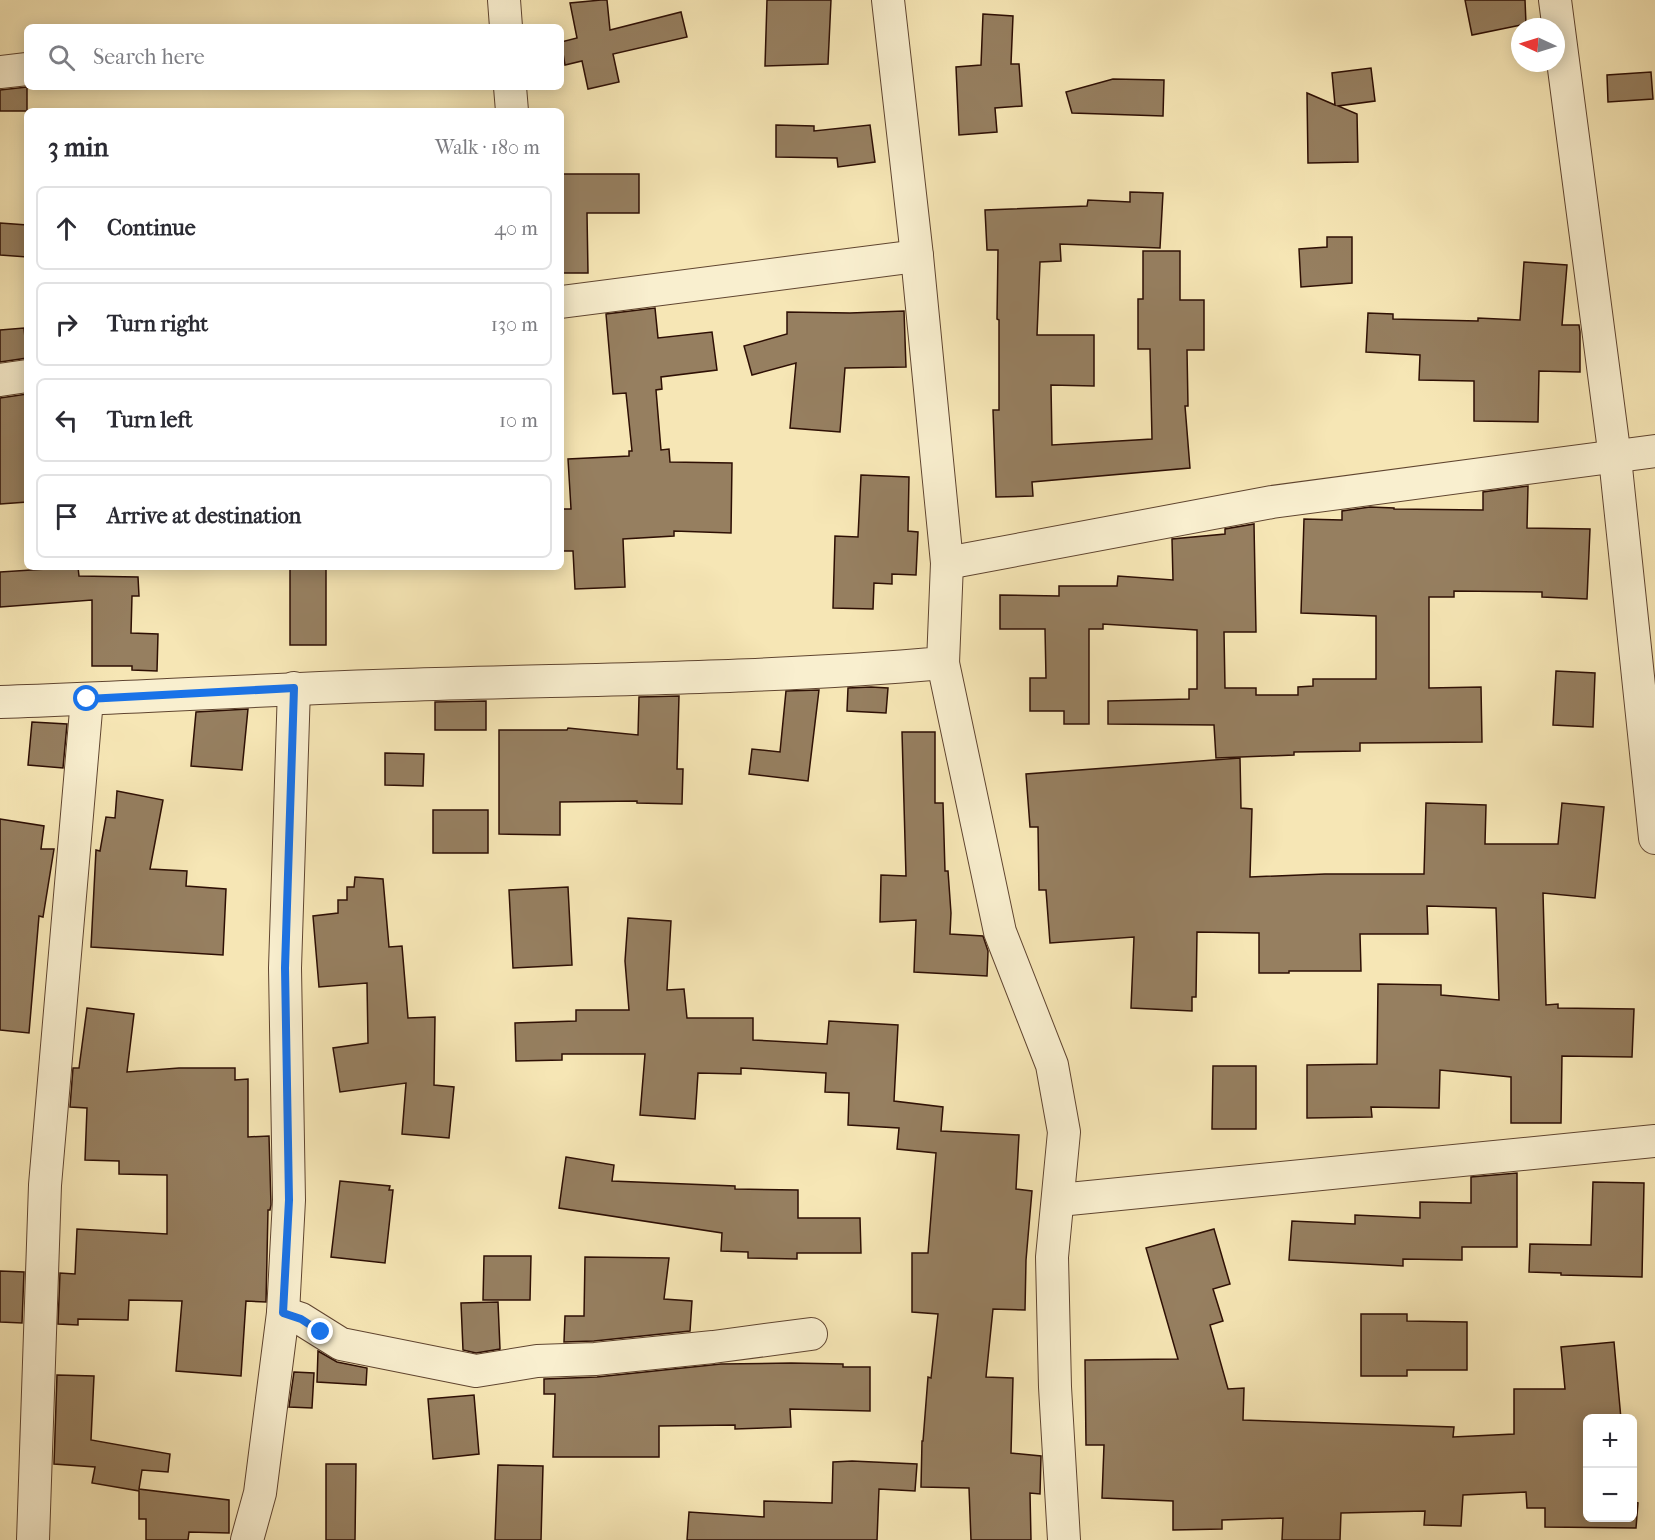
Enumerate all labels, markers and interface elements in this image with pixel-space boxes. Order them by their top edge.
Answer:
north arrow [1511,18,1565,72]
search box [24,24,564,90]
icon: search [45,41,78,74]
text: Search here [93,44,205,70]
text: 3 min [48,132,109,163]
text: Walk · 180 m [435,136,540,159]
icon: ahead [50,212,83,245]
text: Continue [107,215,196,241]
text: 40 m [494,217,538,240]
icon: right [50,308,83,341]
text: Turn right [107,311,208,337]
text: 130 m [491,313,538,336]
icon: left [50,404,83,437]
text: Turn left [107,407,193,433]
text: 10 m [499,409,538,432]
icon: arrive [50,500,83,533]
text: Arrive at destination [107,503,301,529]
route start [73,685,99,711]
route end [307,1318,333,1344]
map controls [1583,1414,1637,1522]
button: + [1583,1414,1637,1468]
button: − [1583,1468,1637,1522]

